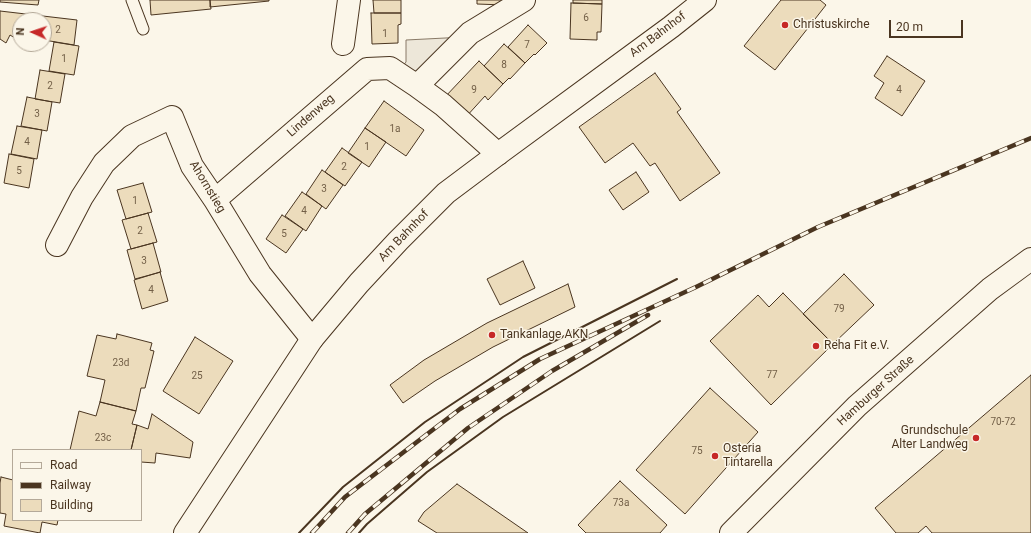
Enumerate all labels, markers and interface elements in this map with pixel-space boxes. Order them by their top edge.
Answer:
street label: Am Bahnhof [627,9,689,61]
north arrow [12,12,52,52]
house number: 6 [583,12,589,24]
scale bar [891,12,965,38]
place label: Christuskirche [793,18,870,32]
marker: Christuskirche [780,20,790,30]
text: 20 m [896,20,923,34]
house number: 2 [55,24,61,36]
text: N [14,27,27,36]
house number: 1 [382,28,388,40]
house number: 7 [524,39,530,51]
house number: 1 [61,53,67,65]
house number: 8 [501,59,507,71]
house number: 2 [47,80,53,92]
house number: 9 [471,84,477,96]
house number: 4 [896,84,902,96]
street label: Lindenweg [284,92,338,140]
house number: 3 [34,108,40,120]
house number: 1a [389,123,401,135]
house number: 4 [24,136,30,148]
house number: 1 [364,141,370,153]
street label: Ahornstieg [186,158,228,216]
house number: 2 [341,161,347,173]
house number: 5 [16,165,22,177]
house number: 3 [321,183,327,195]
house number: 1 [132,195,138,207]
house number: 4 [301,205,307,217]
street label: Am Bahnhof [376,207,432,265]
house number: 2 [137,225,143,237]
house number: 5 [281,228,287,240]
house number: 3 [141,255,147,267]
house number: 4 [148,284,154,296]
house number: 79 [833,303,845,315]
place label: Tankanlage AKN [500,328,588,342]
marker: Tankanlage AKN [487,330,497,340]
place label: Reha Fit e.V. [824,339,889,353]
marker: Reha Fit e.V. [811,341,821,351]
street label: Hamburger Straße [835,353,917,429]
house number: 23d [113,357,129,369]
house number: 77 [766,369,778,381]
house number: 25 [191,370,203,382]
house number: 70-72 [990,416,1016,428]
place label: Grundschule Alter Landweg [891,424,968,452]
house number: 23c [95,432,111,444]
marker: Grundschule Alter Landweg [971,433,981,443]
place label: Osteria Tintarella [723,442,773,470]
house number: 75 [691,445,703,457]
legend [12,449,142,521]
marker: Osteria Tintarella [710,451,720,461]
text: Road [50,458,78,472]
text: Railway [50,478,91,492]
house number: 73a [613,497,629,509]
text: Building [50,498,93,512]

